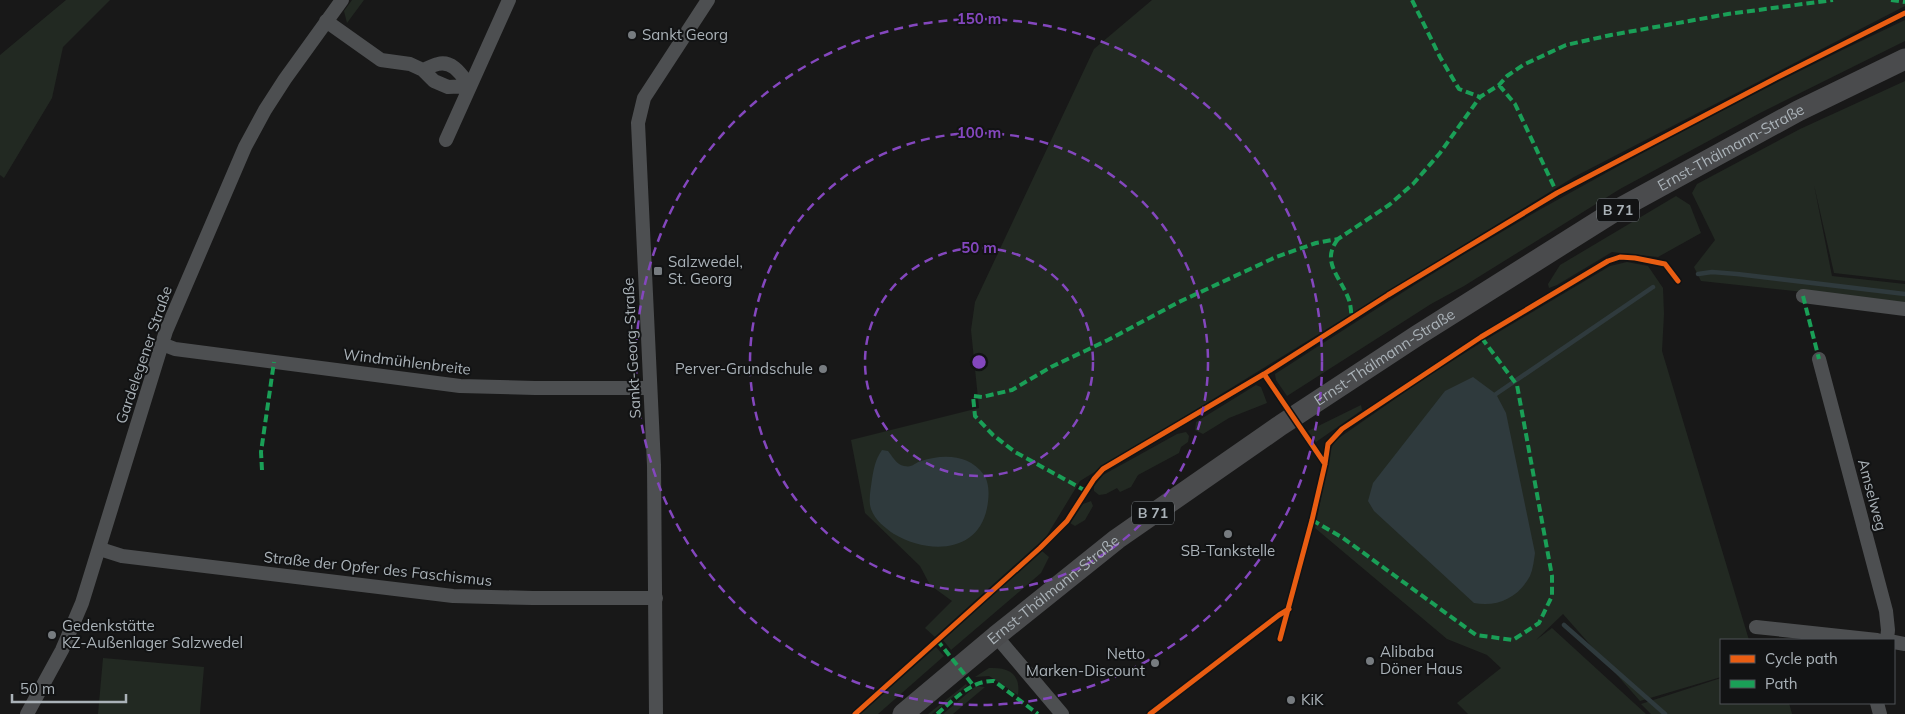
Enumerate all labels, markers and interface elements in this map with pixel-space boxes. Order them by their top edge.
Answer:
text: 150 m [957,9,1001,28]
place label: Sankt Georg [642,25,728,44]
marker: Sankt Georg [626,29,638,41]
street label: Ernst-Thälmann-Straße [1654,99,1807,195]
text: 100 m [957,123,1001,142]
road number: B 71 [1597,198,1639,222]
text: 50 m [961,238,997,257]
place label: Salzwedel, St. Georg [668,252,743,288]
marker: Salzwedel, St. Georg [652,265,664,277]
street label: Sankt-Georg-Straße [618,277,645,419]
street label: Gardelegener Straße [111,284,176,426]
street label: Ernst-Thälmann-Straße [1310,304,1458,410]
street label: Windmühlenbreite [342,344,472,379]
centre of rings [970,353,988,371]
place label: Perver-Grundschule [675,359,813,378]
marker: Perver-Grundschule [817,363,829,375]
street label: Amselweg [1854,457,1891,533]
road number: B 71 [1132,502,1174,524]
marker: SB-Tankstelle [1222,528,1234,540]
street label: Ernst-Thälmann-Straße [983,531,1123,648]
place label: SB-Tankstelle [1181,541,1275,560]
street label: Straße der Opfer des Faschismus [263,547,493,590]
place label: Gedenkstätte KZ-Außenlager Salzwedel [62,616,243,652]
marker: Gedenkstätte KZ-Außenlager Salzwedel [46,629,58,641]
legend [1720,639,1895,704]
place label: Alibaba Döner Haus [1380,642,1463,678]
place label: Netto Marken-Discount [1026,644,1145,680]
text: Cycle path [1765,649,1838,668]
marker: Alibaba Döner Haus [1364,655,1376,667]
marker: Netto Marken-Discount [1149,657,1161,669]
scale bar [12,672,126,704]
text: Path [1765,674,1797,693]
text: 50 m [20,679,55,698]
place label: KiK [1301,690,1324,709]
marker: KiK [1285,694,1297,706]

